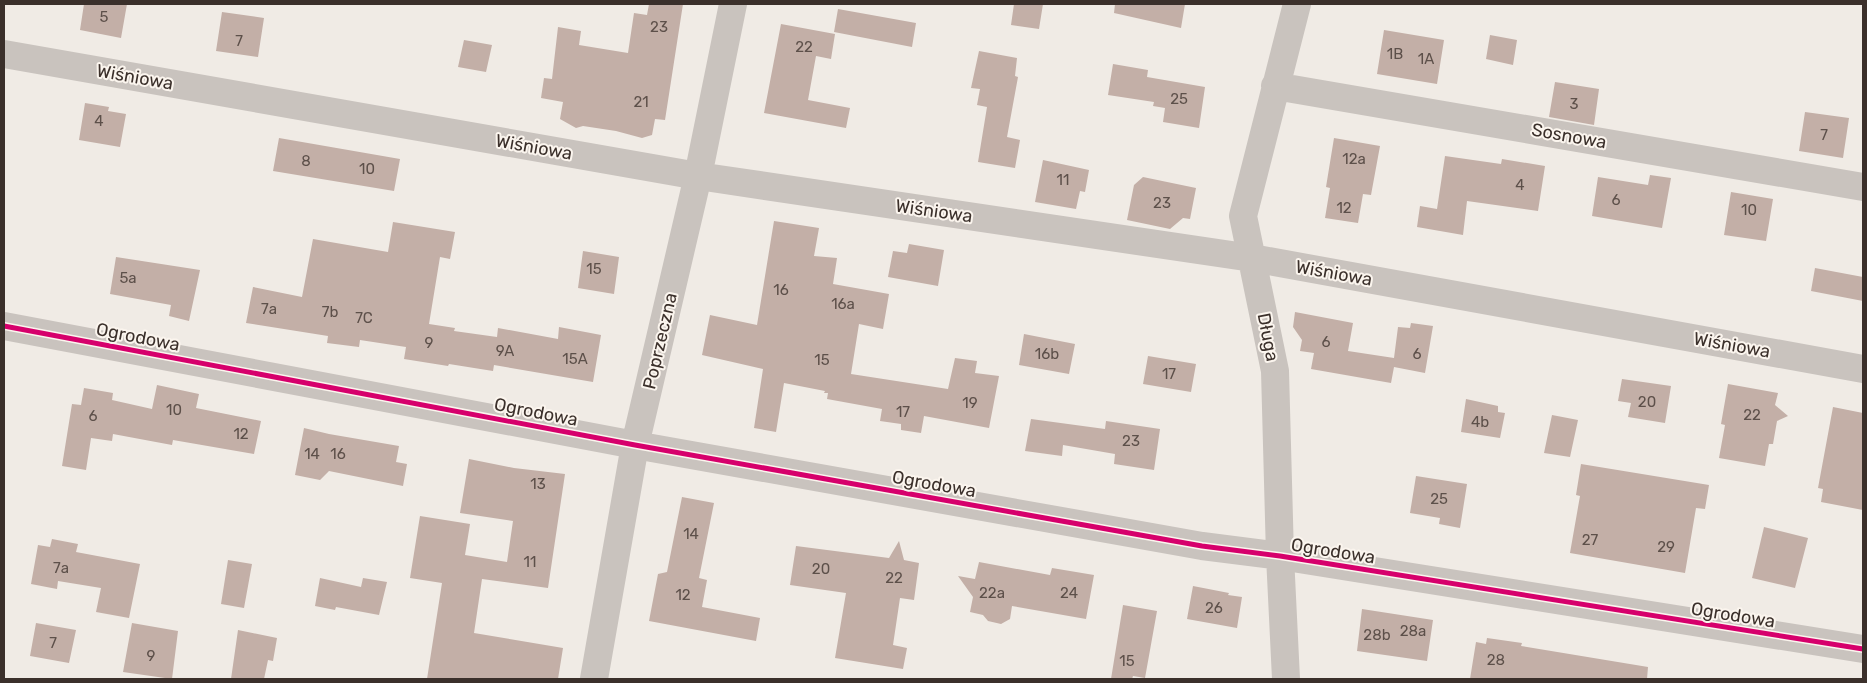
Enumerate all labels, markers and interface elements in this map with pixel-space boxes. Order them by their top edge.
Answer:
house number: 5 [100,8,109,26]
house number: 23 [650,18,668,36]
house number: 7 [235,32,243,50]
house number: 22 [795,38,813,56]
house number: 1B [1387,45,1403,63]
house number: 1A [1418,50,1434,68]
street label: Wiśniowa [95,59,175,95]
house number: 25 [1170,90,1188,108]
house number: 21 [633,93,649,111]
house number: 3 [1569,95,1579,113]
house number: 4 [94,112,104,130]
street label: Sosnowa [1530,119,1608,153]
house number: 7 [1820,126,1828,144]
street label: Wiśniowa [494,129,574,165]
house number: 12a [1342,150,1366,168]
house number: 8 [301,152,311,170]
house number: 10 [359,160,375,178]
house number: 11 [1057,171,1069,189]
house number: 4 [1515,176,1525,194]
house number: 6 [1611,191,1621,209]
house number: 23 [1153,194,1171,212]
street label: Wiśniowa [894,195,974,227]
house number: 12 [1336,199,1352,217]
house number: 10 [1741,201,1757,219]
street label: Wiśniowa [1294,255,1374,291]
house number: 15 [586,260,602,278]
house number: 5a [119,269,137,287]
house number: 16 [773,281,789,299]
street label: Poprzeczna [638,291,682,391]
house number: 16a [831,295,855,313]
house number: 7a [261,300,277,318]
house number: 7b [322,303,338,321]
house number: 7C [355,309,373,327]
street label: Długa [1253,311,1283,363]
street label: Ogrodowa [94,318,182,356]
street label: Wiśniowa [1692,327,1772,363]
house number: 6 [1321,333,1331,351]
house number: 9 [425,334,434,352]
house number: 9A [496,342,514,360]
house number: 16b [1035,345,1059,363]
house number: 6 [1412,345,1422,363]
house number: 15A [562,350,588,368]
house number: 15 [814,351,830,369]
house number: 17 [1162,365,1176,383]
street label: Ogrodowa [492,393,580,431]
house number: 20 [1638,393,1656,411]
house number: 19 [962,394,978,412]
house number: 10 [166,401,182,419]
house number: 17 [896,403,910,421]
house number: 22 [1743,406,1761,424]
house number: 6 [88,407,98,425]
house number: 4b [1471,413,1489,431]
house number: 12 [233,425,249,443]
house number: 23 [1122,432,1140,450]
house number: 14 [304,445,320,463]
house number: 16 [330,445,346,463]
street label: Ogrodowa [890,466,978,502]
house number: 13 [530,475,546,493]
house number: 25 [1430,490,1448,508]
house number: 14 [683,525,699,543]
house number: 27 [1582,531,1599,549]
street label: Ogrodowa [1289,534,1377,568]
house number: 29 [1657,538,1675,556]
house number: 11 [524,553,536,571]
house number: 7a [53,559,69,577]
house number: 20 [812,560,830,578]
house number: 22 [885,569,903,587]
house number: 22a [979,584,1005,602]
house number: 24 [1060,584,1078,602]
house number: 12 [675,586,691,604]
street label: Ogrodowa [1689,598,1777,632]
house number: 26 [1205,599,1223,617]
house number: 28a [1400,622,1426,640]
house number: 28b [1363,626,1391,644]
house number: 7 [49,634,57,652]
house number: 9 [147,647,156,665]
house number: 28 [1487,651,1505,669]
house number: 15 [1119,652,1135,670]

